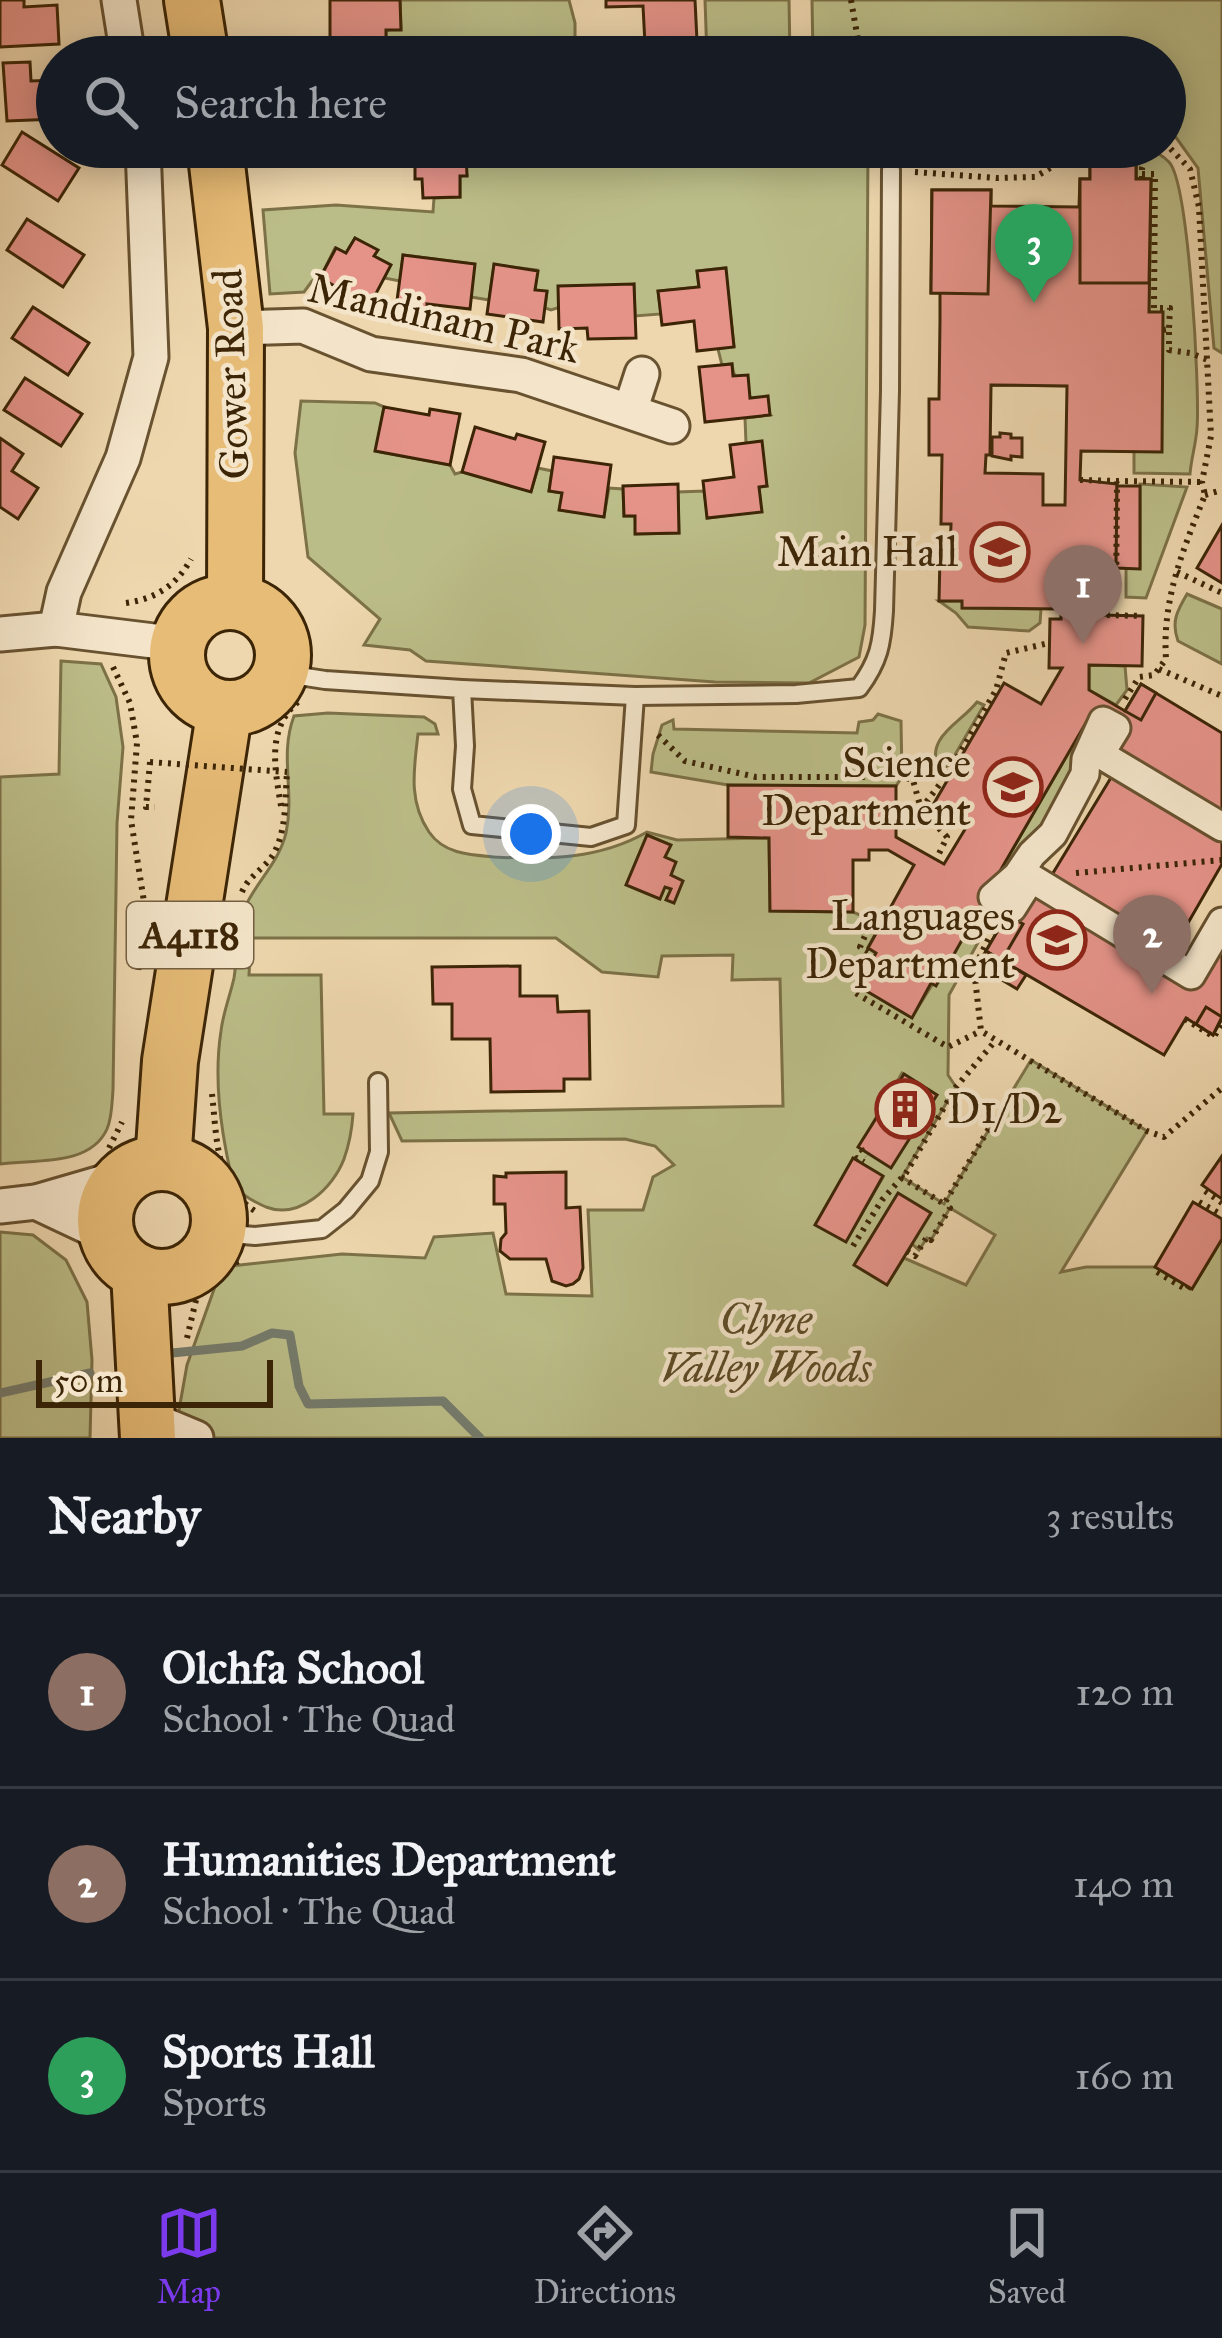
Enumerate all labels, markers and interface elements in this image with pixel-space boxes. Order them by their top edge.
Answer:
search box [36,36,1186,168]
icon: search [78,69,144,135]
text: Search here [174,75,387,130]
pin: 3 [995,204,1073,303]
street label: Mandinam Park [303,261,585,375]
street label: Gower Road [201,268,261,480]
school or university icon: Main Hall [969,521,1031,583]
place label: Main Hall [777,526,959,578]
pin: 1 [1044,545,1122,644]
place label: Science Department [761,737,971,837]
school or university icon: Science Department [982,756,1044,818]
your location [501,804,561,864]
place label: Languages Department [805,890,1015,990]
pin: 2 [1113,895,1191,994]
road number: A4118 [127,902,253,968]
school or university icon: Languages Department [1026,909,1088,971]
building icon: D1/D2 [874,1078,936,1140]
place label: D1/D2 [947,1083,1062,1135]
park label: Clyne Valley Woods [661,1294,872,1394]
scale bar [36,1354,273,1407]
text: 50 m [54,1361,123,1401]
text: Nearby [48,1485,200,1547]
text: 3 results [1046,1492,1174,1540]
text: Olchfa School [162,1640,424,1695]
text: 1 [79,1668,95,1716]
text: 120 m [1075,1668,1174,1716]
text: School · The Quad [162,1695,455,1743]
text: Humanities Department [162,1832,616,1887]
text: 2 [77,1860,97,1908]
text: 140 m [1073,1860,1174,1908]
text: School · The Quad [162,1887,455,1935]
text: Sports Hall [162,2024,374,2079]
text: 3 [79,2052,95,2100]
text: 160 m [1075,2052,1174,2100]
text: Sports [162,2079,266,2127]
tab: Map [156,2200,222,2312]
tab: Directions [534,2200,676,2312]
tab: Saved [988,2200,1066,2312]

